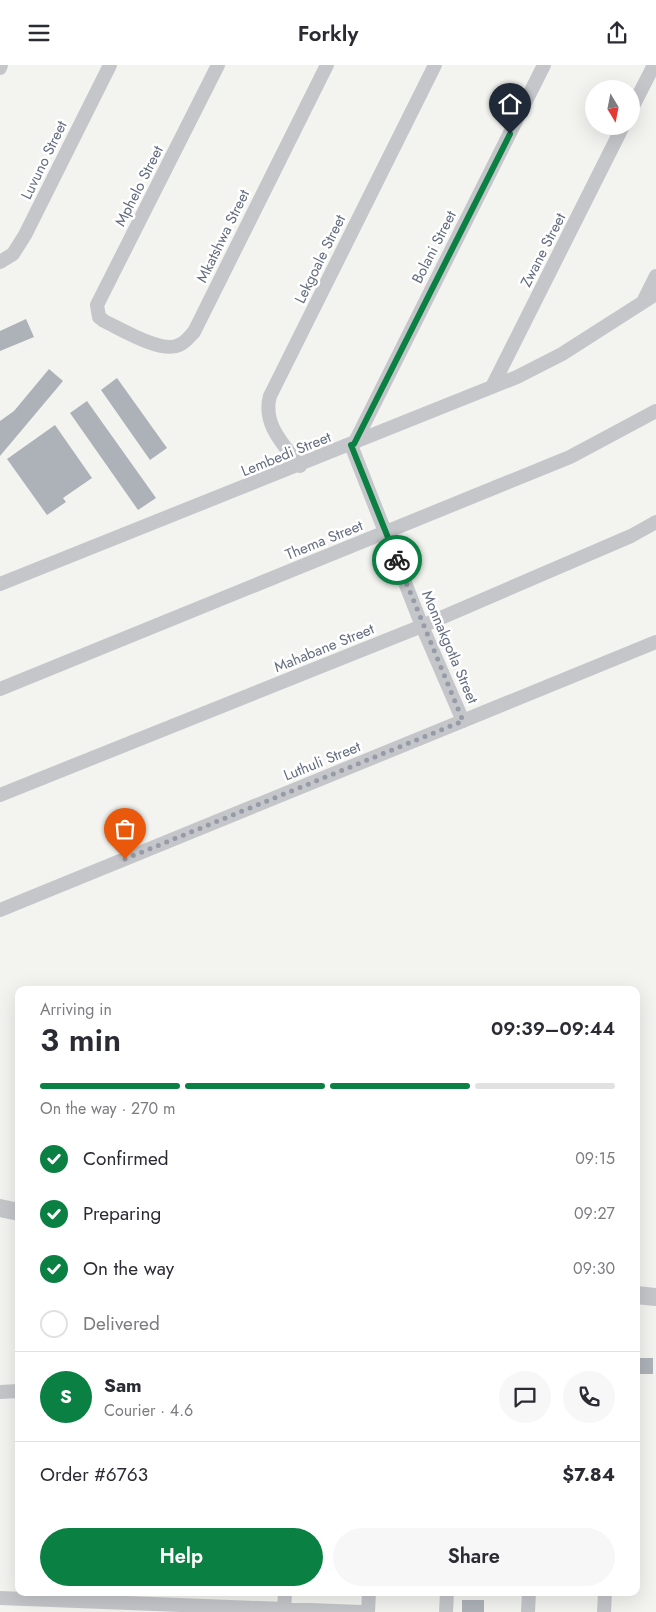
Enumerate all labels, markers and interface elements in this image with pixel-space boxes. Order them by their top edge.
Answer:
text: Forkly [298,17,358,49]
icon: menu [25,19,53,47]
icon: share [603,19,631,47]
north arrow [585,80,640,135]
map controls [585,80,640,135]
pin [489,83,531,134]
icon: home [496,90,524,118]
street label: Luvuno Street [15,117,73,203]
street label: Mphelo Street [109,141,169,230]
street label: Mkatshwa Street [191,185,255,286]
street label: Bolani Street [406,206,462,287]
street label: Zwane Street [515,209,571,291]
street label: Lekgoale Street [289,211,351,307]
street label: Lembedi Street [238,426,335,482]
street label: Thema Street [282,514,366,566]
courier [372,535,422,585]
icon: bike [383,546,411,574]
street label: Monnakgotla Street [416,587,484,707]
street label: Mahabane Street [271,618,378,678]
street label: Luthuli Street [280,735,364,786]
pin [104,808,146,859]
icon: bag [111,815,139,843]
text: Arriving in [40,998,112,1021]
text: 09:39–09:44 [491,1015,615,1042]
text: 3 min [40,1017,121,1063]
text: On the way · 270 m [40,1097,175,1120]
icon: check [40,1145,68,1173]
text: Confirmed [83,1145,169,1172]
text: 09:15 [575,1147,615,1170]
icon: check [40,1200,68,1228]
text: Preparing [83,1200,161,1227]
text: 09:27 [574,1202,615,1225]
icon: check [40,1255,68,1283]
text: On the way [83,1255,174,1282]
text: 09:30 [573,1257,615,1280]
text: Delivered [83,1310,160,1337]
button: chat [499,1371,551,1423]
button: phone [563,1371,615,1423]
text: Sam [104,1372,142,1399]
text: S [60,1383,72,1410]
text: Courier · 4.6 [104,1399,193,1422]
text: Order #6763 [40,1461,148,1488]
text: $7.84 [562,1461,615,1488]
button: Help [40,1528,323,1586]
button: Share [333,1528,615,1586]

